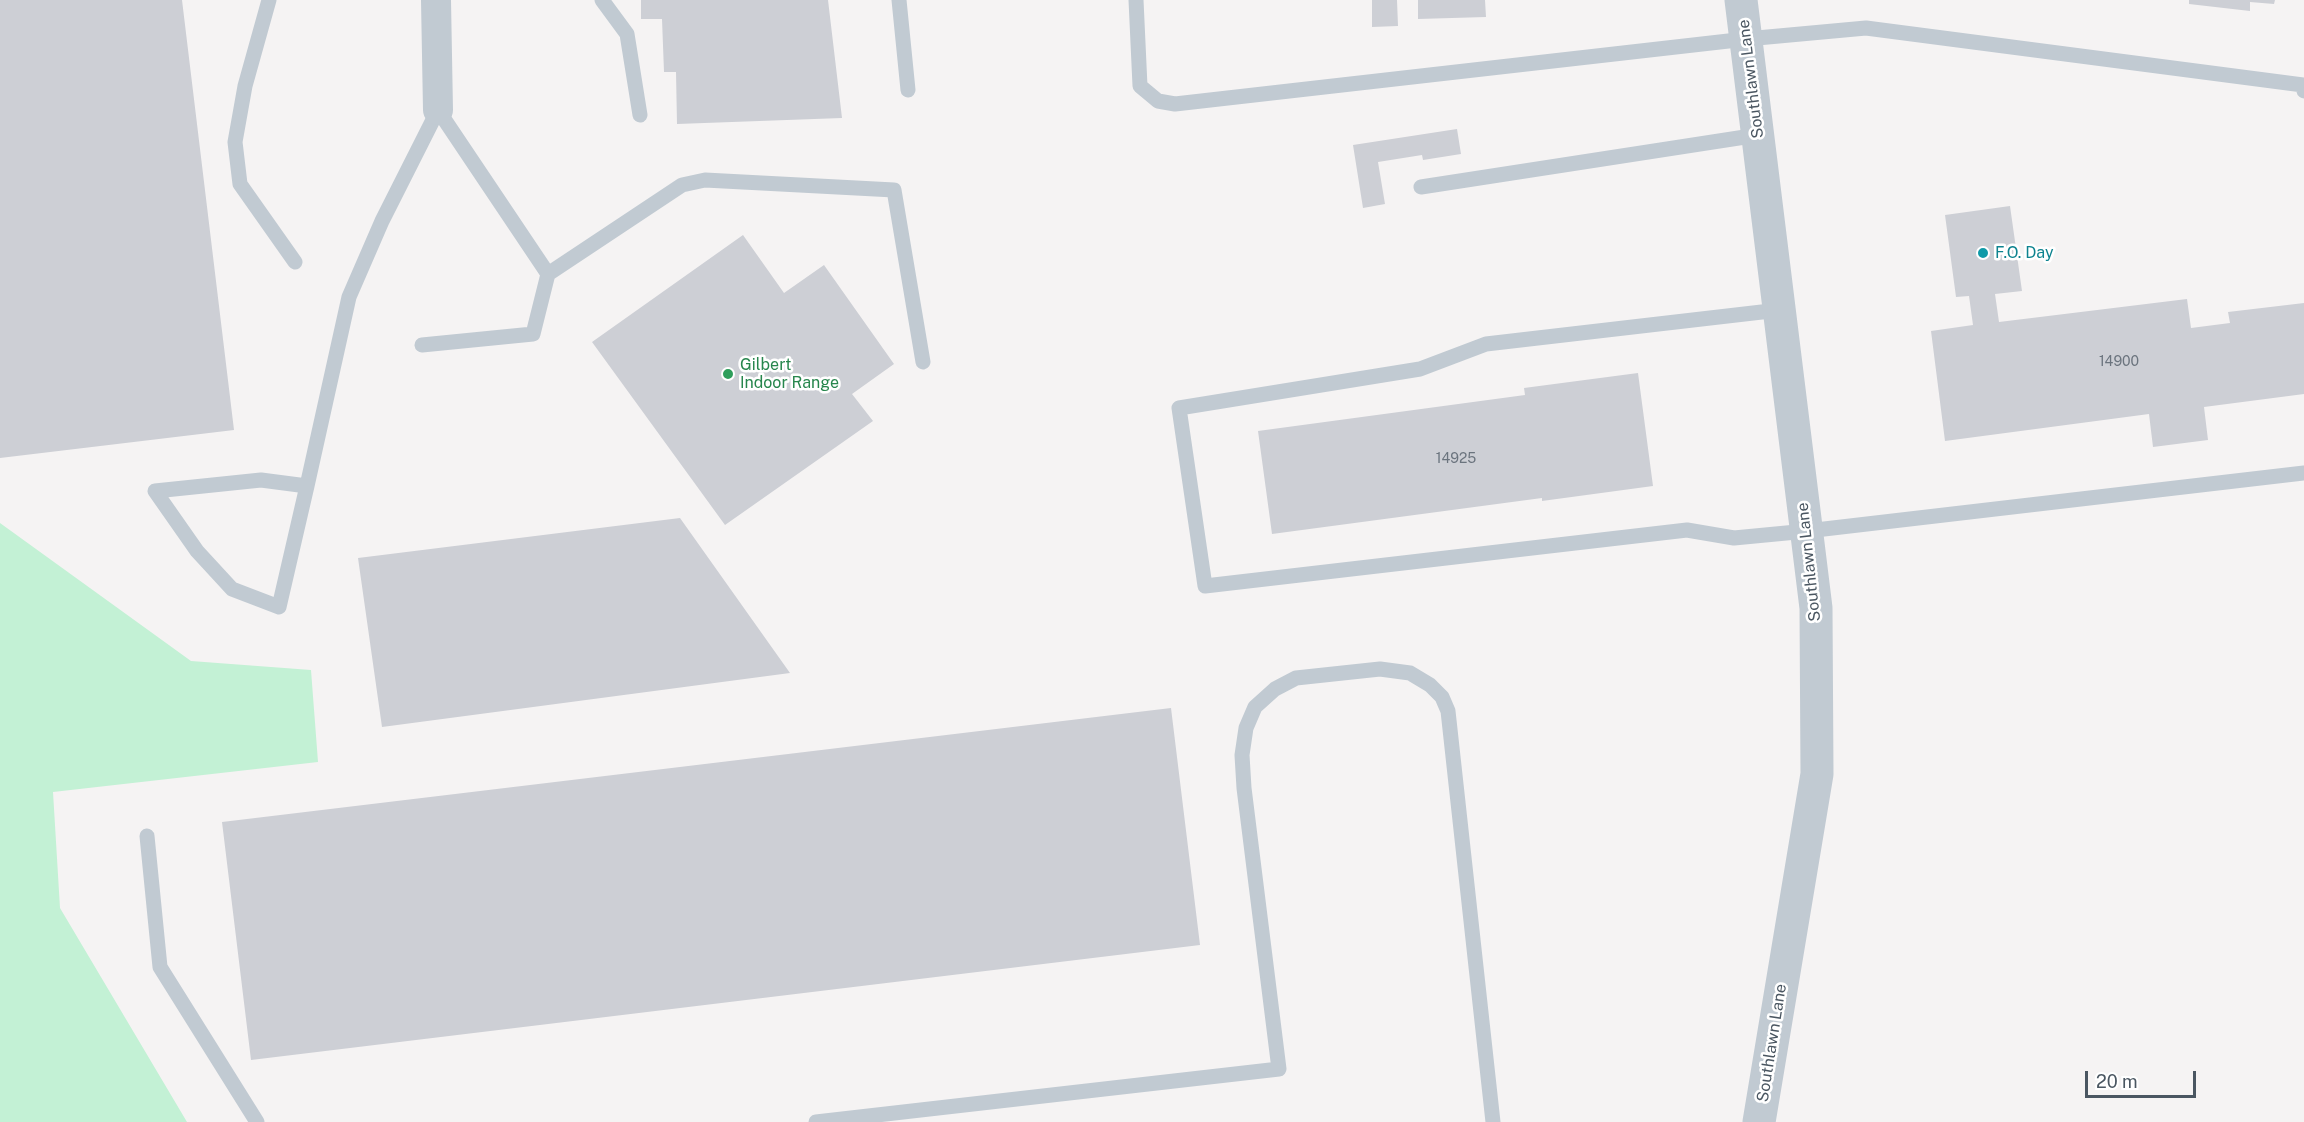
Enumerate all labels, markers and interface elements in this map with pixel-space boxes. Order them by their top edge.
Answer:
street label: Southlawn Lane [1734,19,1768,139]
place label: F.O. Day [1995,243,2053,263]
marker: F.O. Day [1976,246,1990,260]
house number: 14900 [2099,354,2139,370]
place label: Gilbert Indoor Range [740,355,839,393]
marker: Gilbert Indoor Range [721,367,735,381]
house number: 14925 [1436,451,1476,467]
street label: Southlawn Lane [1793,502,1825,622]
street label: Southlawn Lane [1753,982,1791,1104]
scale bar [2088,1059,2199,1097]
text: 20 m [2096,1071,2138,1092]

